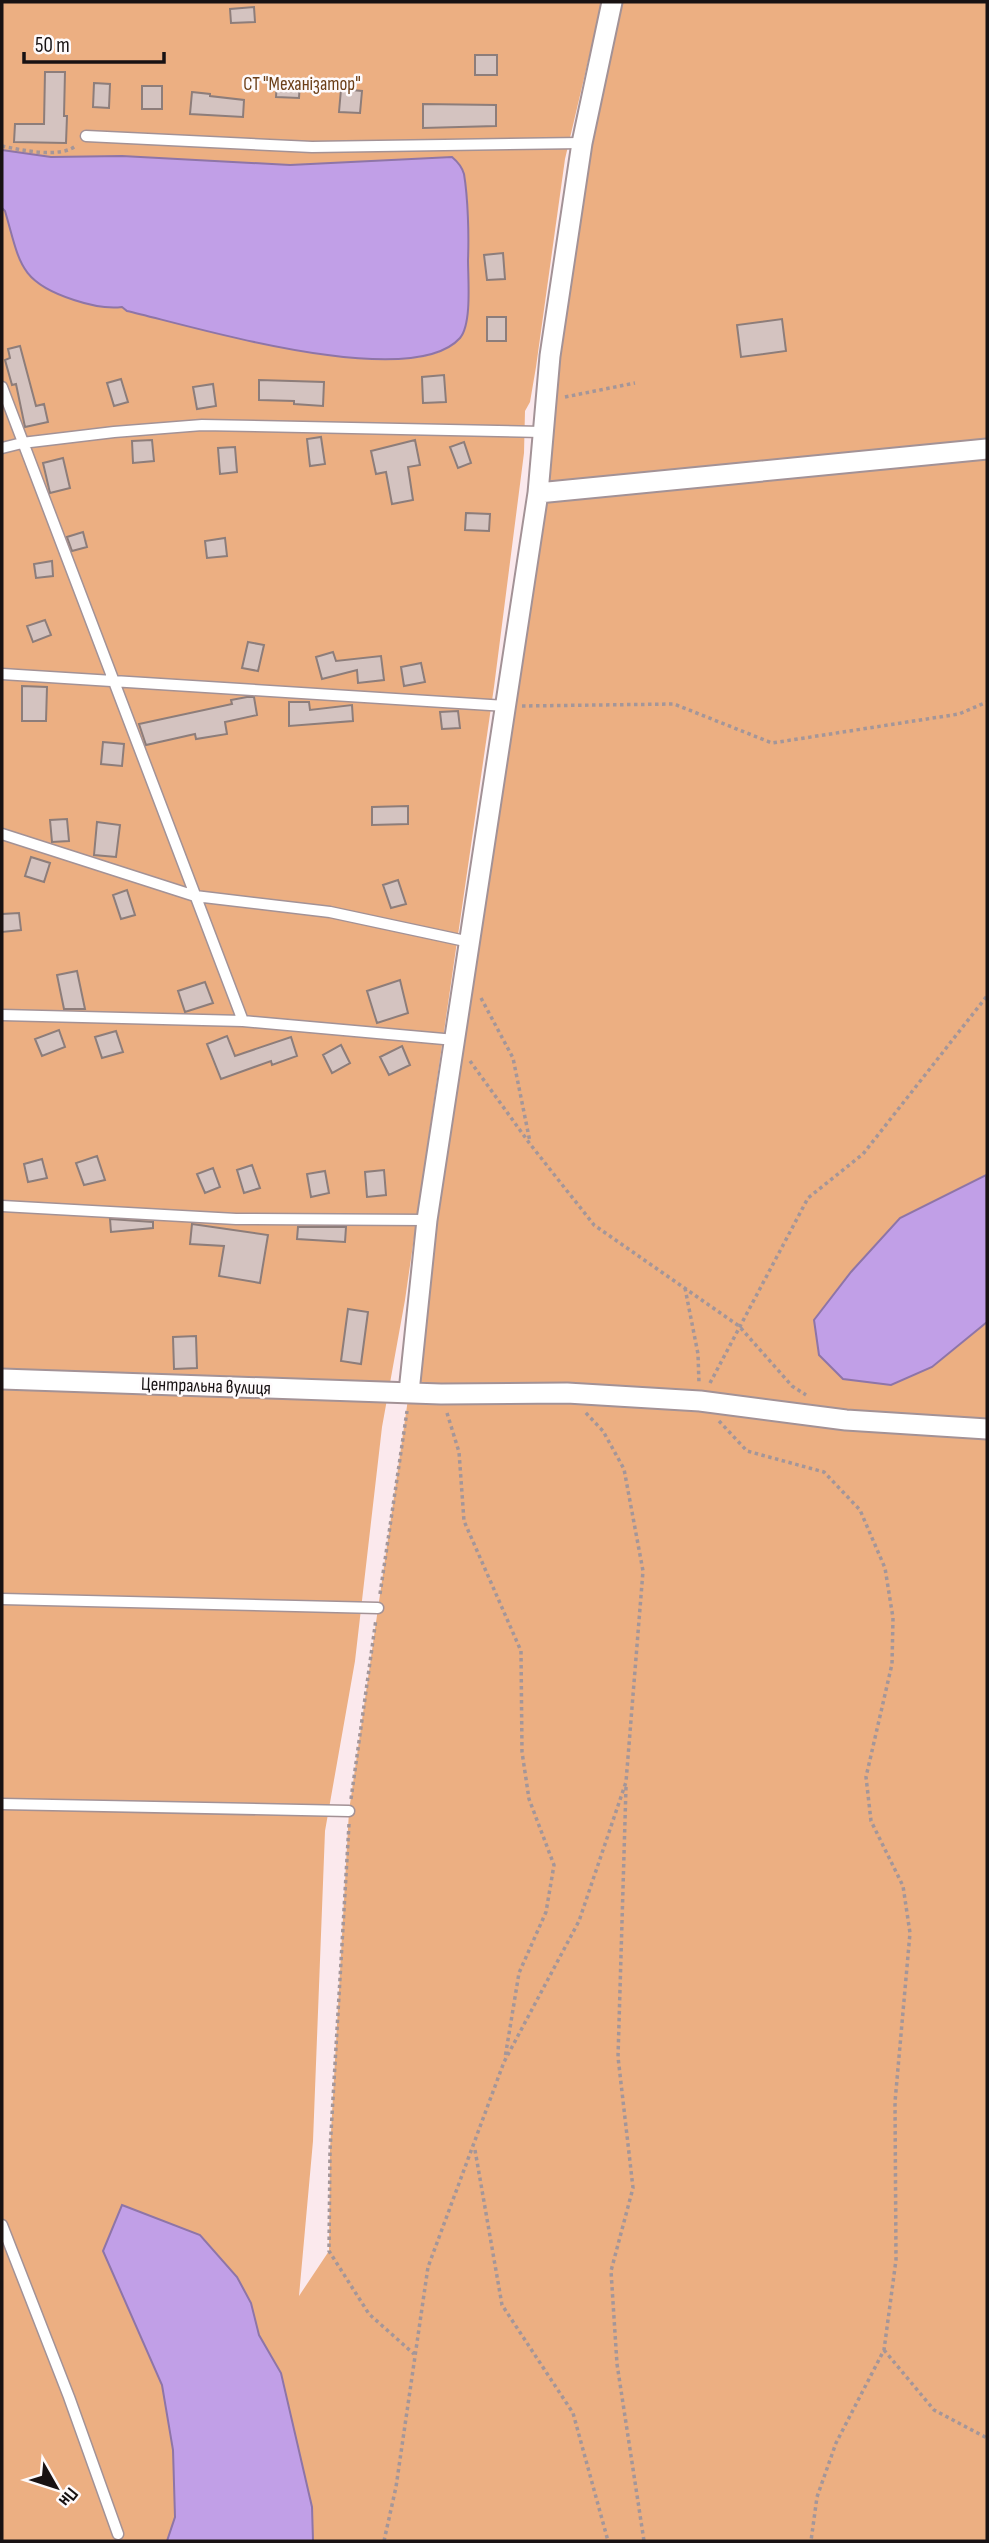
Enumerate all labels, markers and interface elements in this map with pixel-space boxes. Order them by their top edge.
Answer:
scale bar [24,21,164,65]
text: 50 m [35,33,70,58]
park label: СТ "Механізатор" [243,73,361,96]
street label: Центральна вулиця [141,1373,271,1400]
north arrow [21,2452,91,2522]
text: Пн [53,2482,83,2511]

